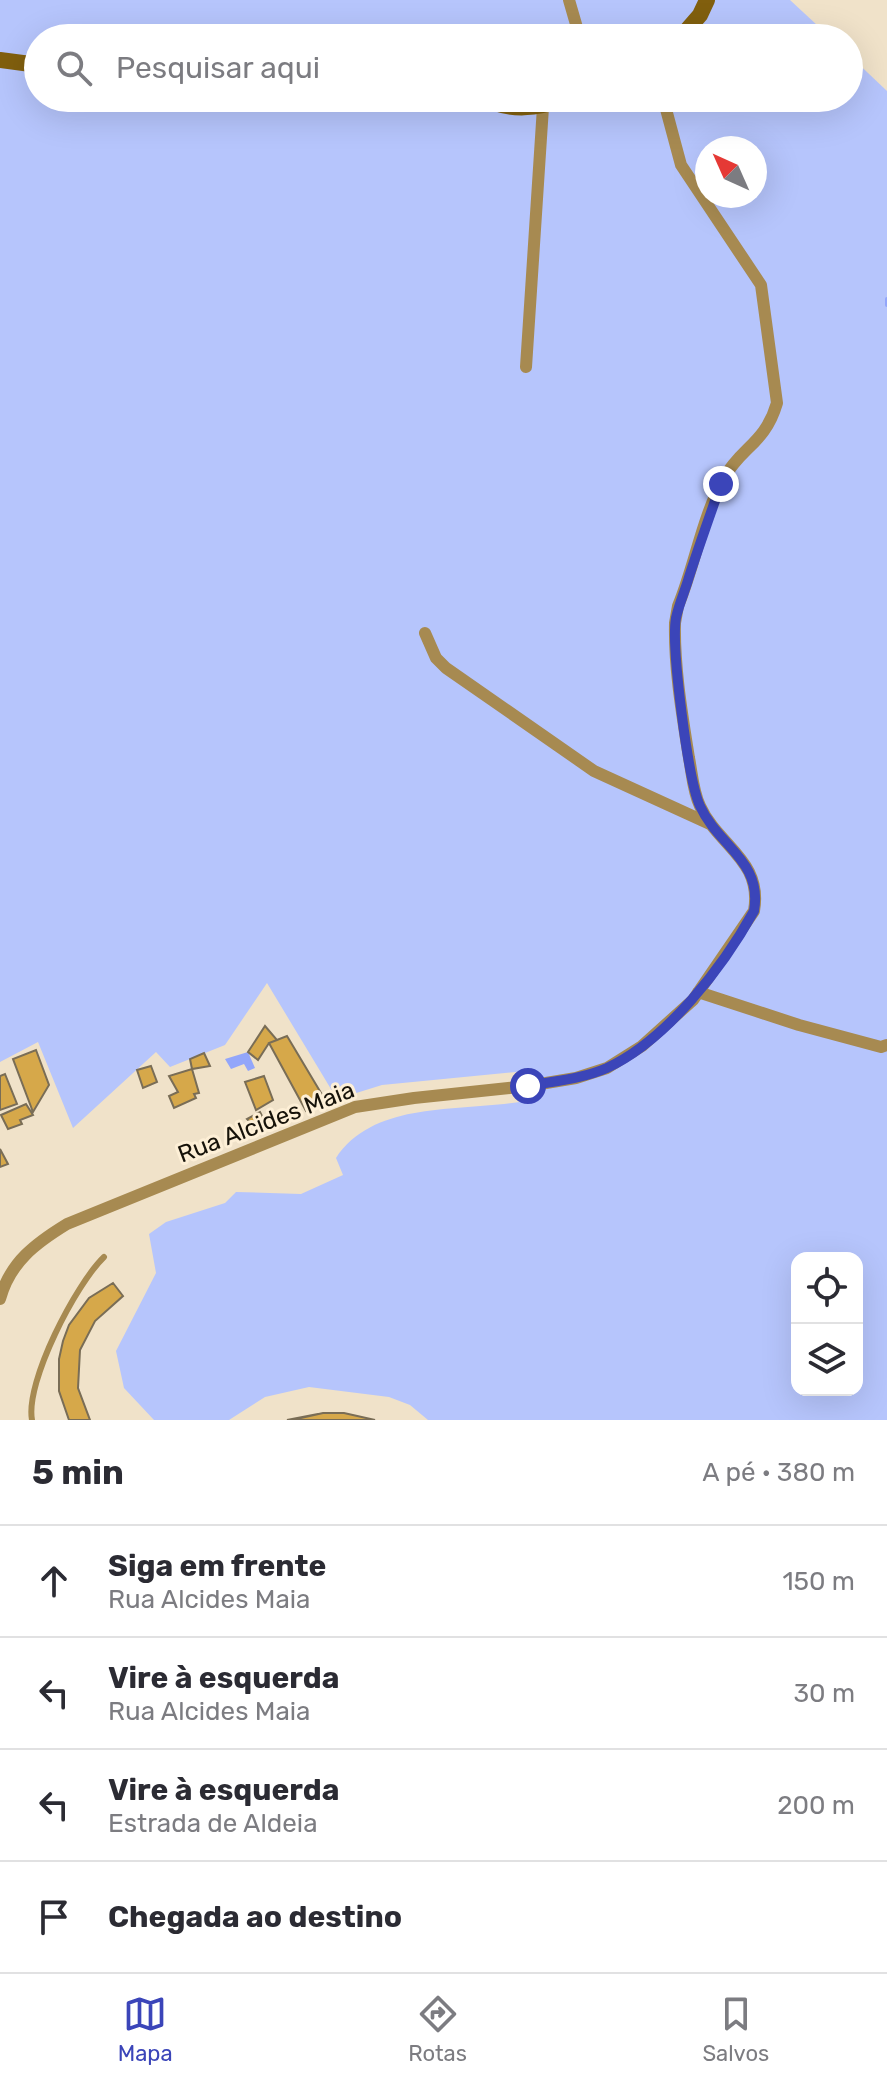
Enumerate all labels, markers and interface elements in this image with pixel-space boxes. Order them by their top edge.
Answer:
search box [24,24,863,112]
icon: search [52,46,96,90]
text: Pesquisar aqui [116,50,320,86]
north arrow [695,136,767,208]
route end [703,466,739,502]
route start [510,1068,546,1104]
street label: Rua Alcides Maia [174,1075,358,1169]
map controls [791,1252,863,1396]
button: locate [791,1252,863,1324]
button: layers [791,1324,863,1396]
text: 5 min [32,1452,124,1493]
text: A pé · 380 m [702,1457,855,1488]
text: Siga em frente [108,1548,326,1584]
icon: ahead [32,1559,76,1603]
text: 150 m [782,1566,855,1597]
text: Rua Alcides Maia [108,1584,310,1615]
text: Vire à esquerda [108,1660,339,1696]
icon: left [32,1671,76,1715]
text: 30 m [793,1678,855,1709]
text: Rua Alcides Maia [108,1696,310,1727]
text: Vire à esquerda [108,1772,339,1808]
icon: left [32,1783,76,1827]
text: 200 m [777,1790,855,1821]
text: Estrada de Aldeia [108,1808,318,1839]
icon: arrive [32,1895,76,1939]
text: Chegada ao destino [108,1899,402,1935]
tab: Mapa [118,1992,173,2067]
tab: Rotas [408,1992,467,2067]
tab: Salvos [702,1992,769,2067]

